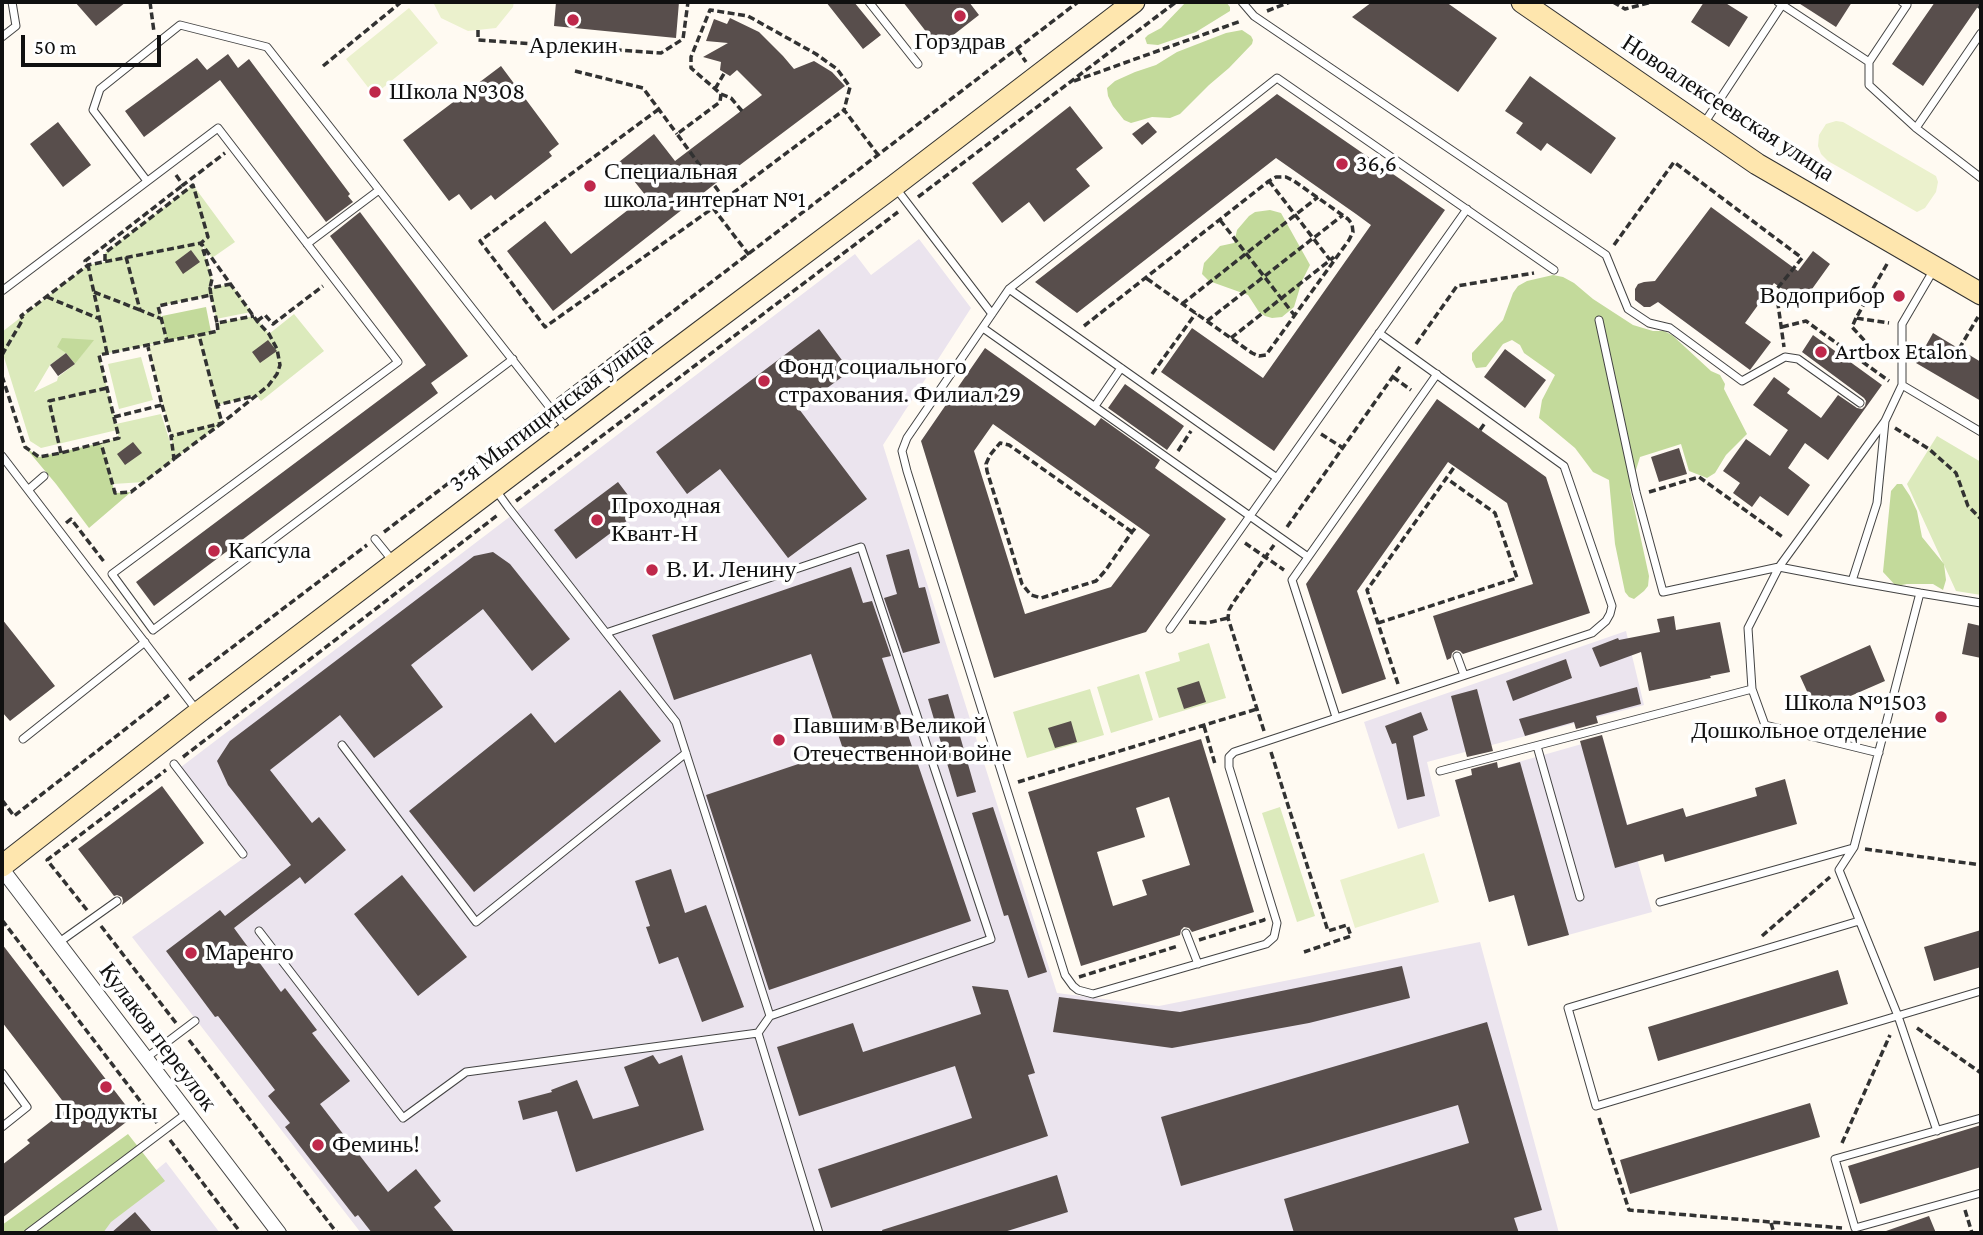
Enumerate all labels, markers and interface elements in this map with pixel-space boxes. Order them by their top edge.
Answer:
marker: Горздрав [952,8,968,24]
marker: Арлекин [565,12,581,28]
scale bar [24,21,164,65]
place label: Горздрав [914,28,1006,56]
street label: Новоалексеевская улица [1616,28,1840,188]
place label: Арлекин [529,32,617,60]
text: 50 m [34,35,77,59]
place label: Школа №308 [389,78,525,106]
marker: Школа №308 [367,84,383,100]
place label: 36,6 [1356,150,1397,178]
marker: 36,6 [1334,156,1350,172]
place label: Специальная школа-интернат №1 [604,158,806,214]
marker: Специальная школа-интернат №1 [582,178,598,194]
place label: Водоприбор [1760,282,1885,310]
marker: Водоприбор [1891,288,1907,304]
street label: 3-я Мытищинская улица [443,326,659,498]
place label: Artbox Etalon [1835,338,1968,366]
marker: Artbox Etalon [1813,344,1829,360]
place label: Фонд социального страхования. Филиал 29 [778,353,1021,409]
marker: Фонд социального страхования. Филиал 29 [756,373,772,389]
place label: Проходная Квант-Н [611,492,721,548]
marker: Проходная Квант-Н [589,512,605,528]
place label: Капсула [228,537,311,565]
marker: Капсула [206,543,222,559]
place label: В. И. Ленину [666,556,797,584]
marker: В. И. Ленину [644,562,660,578]
place label: Школа №1503 Дошкольное отделение [1691,689,1927,745]
marker: Школа №1503 Дошкольное отделение [1933,709,1949,725]
place label: Павшим в Великой Отечественной войне [793,712,1012,768]
marker: Павшим в Великой Отечественной войне [771,732,787,748]
place label: Маренго [205,939,294,967]
marker: Маренго [183,945,199,961]
street label: Кулаков переулок [93,957,223,1117]
marker: Продукты [98,1079,114,1095]
place label: Продукты [55,1098,157,1126]
place label: Феминь! [332,1131,420,1159]
marker: Феминь! [310,1137,326,1153]

